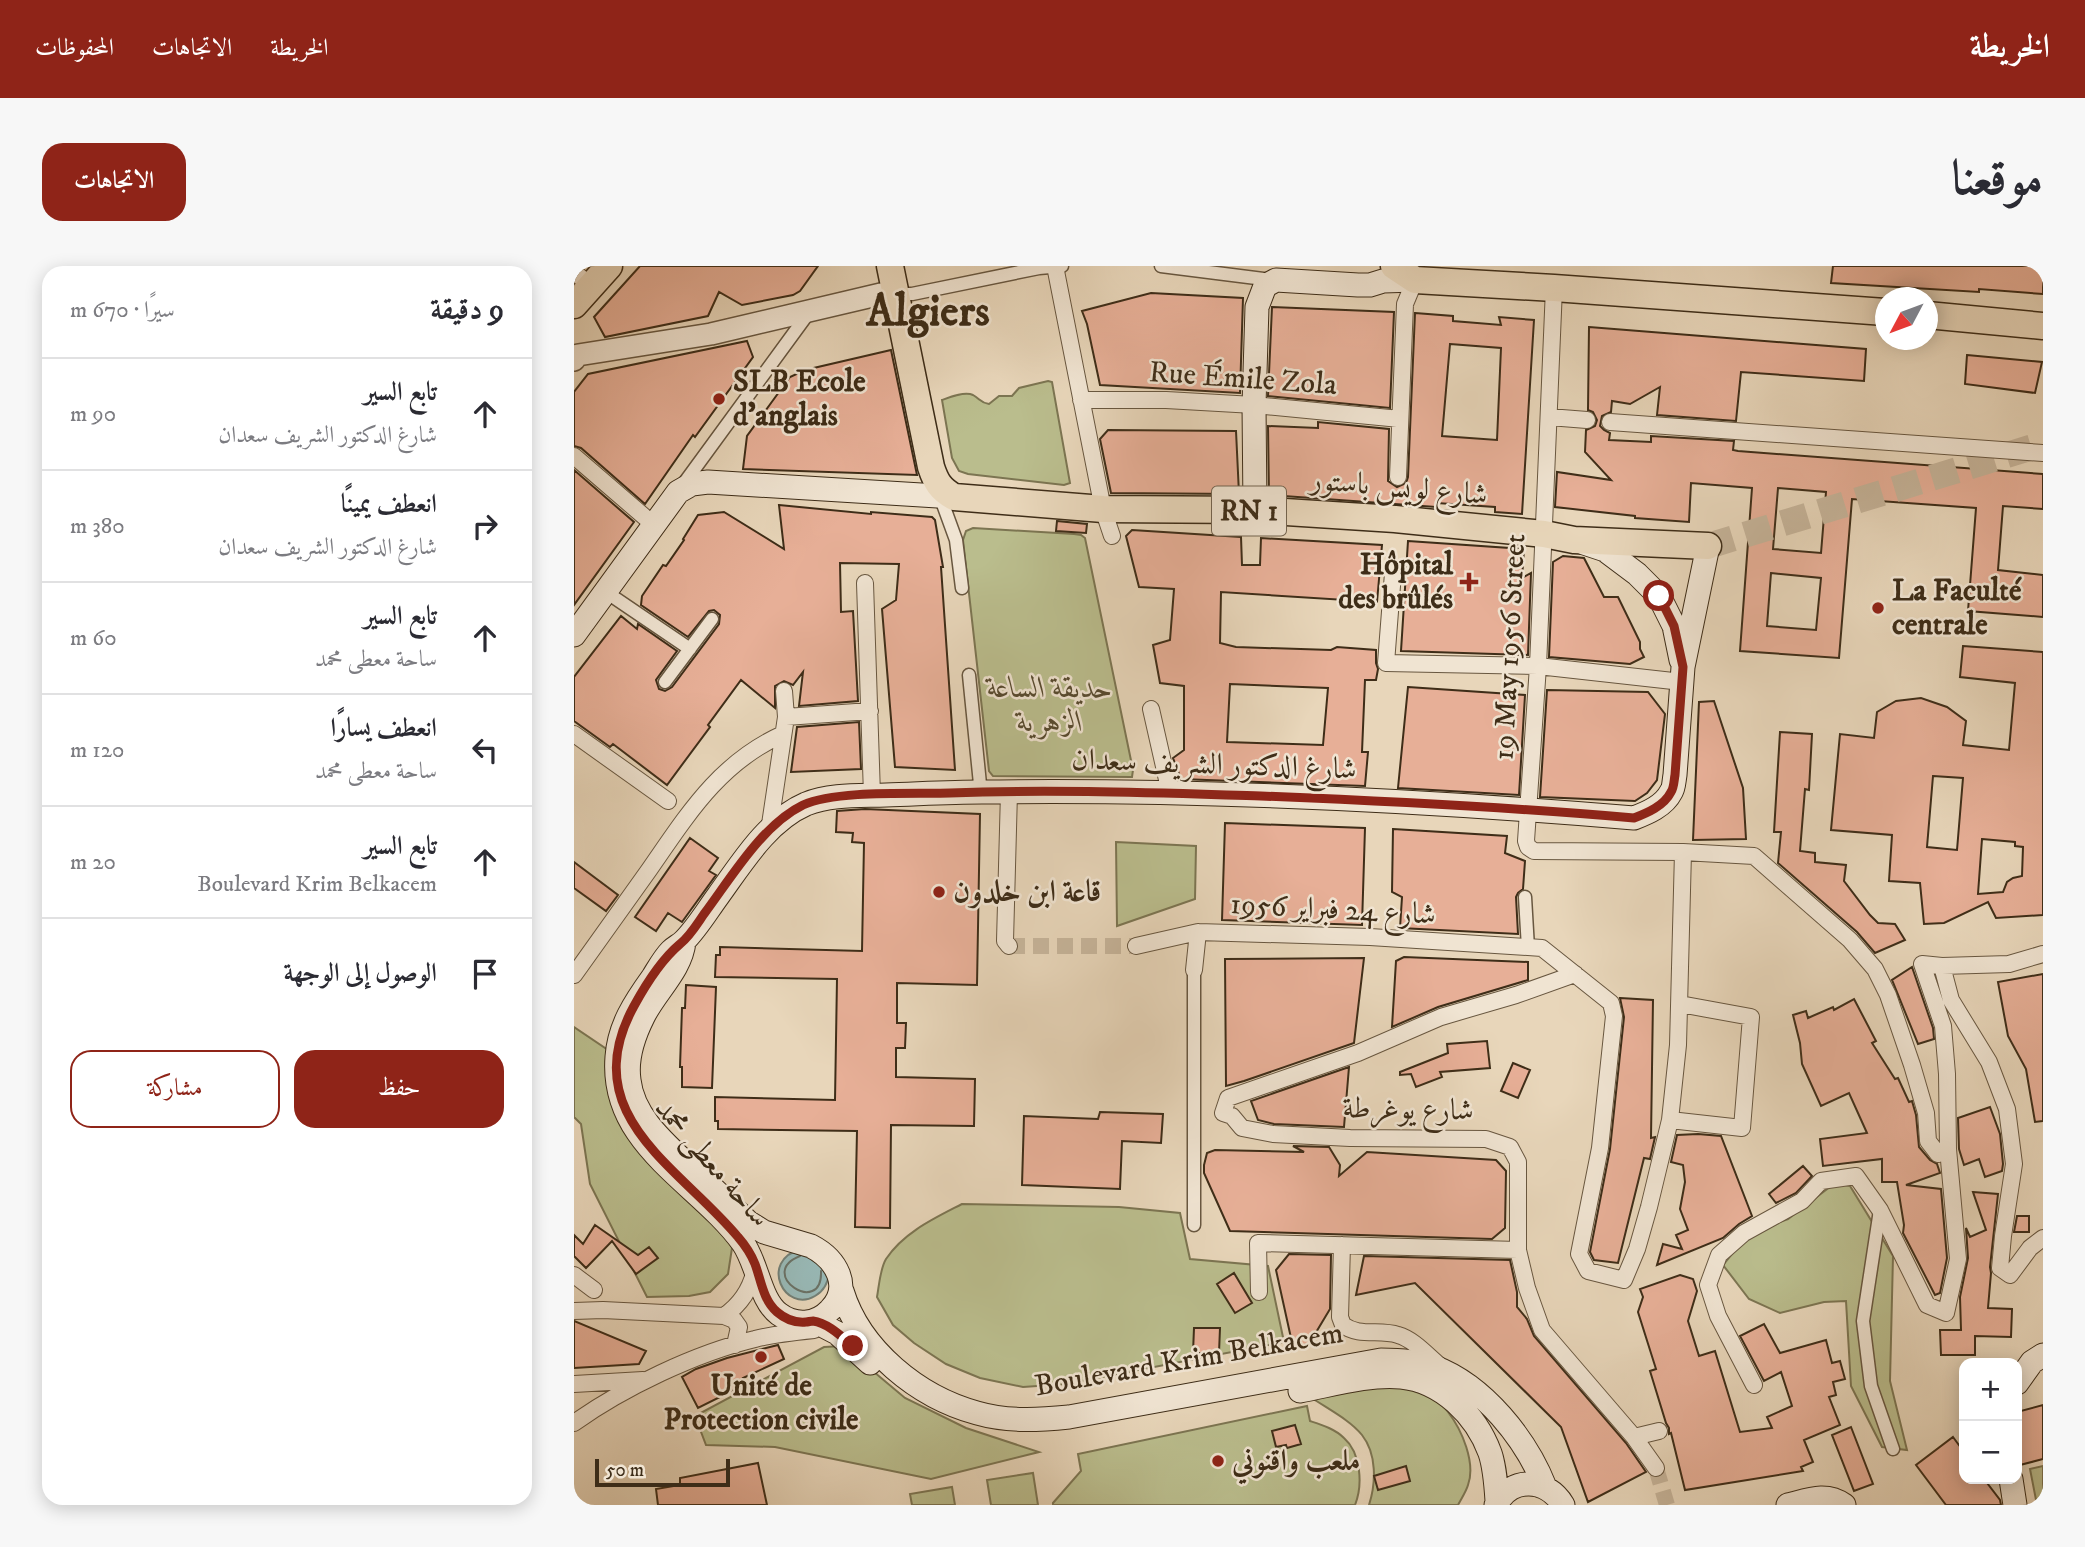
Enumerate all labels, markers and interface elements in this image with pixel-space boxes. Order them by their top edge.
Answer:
text: الخريطة [1970,27,2050,68]
text: المحفوظات [35,33,114,63]
text: الاتجاهات [152,33,232,63]
text: الخريطة [270,33,329,63]
button: الاتجاهات [42,143,186,221]
text: موقعنا [1951,149,2043,211]
district label: Algiers [865,285,990,340]
north arrow [1875,287,1938,350]
text: 9 دقيقة [430,292,504,329]
text: سيرًا · 670 m [70,296,175,325]
street label: Rue Émile Zola [1148,353,1338,404]
place label: SLB Ecole d'anglais [733,364,866,435]
text: تابع السير [364,376,437,409]
marker: SLB Ecole d'anglais [711,391,727,407]
icon: ahead [466,395,504,433]
text: 90 m [70,400,116,429]
text: شارغ الدكتور الشريف سعدان [218,421,437,450]
street label: شارع لويس باستور [1305,462,1489,519]
road number: RN 1 [1212,486,1286,536]
text: انعطف يمينًا [341,488,437,521]
icon: right [466,507,504,545]
text: 380 m [70,512,125,541]
text: شارغ الدكتور الشريف سعدان [218,533,437,562]
street label: 19 May 1956 Street [1486,533,1534,761]
place label: Hôpital des brûlés [1338,547,1454,618]
marker: Hôpital des brûlés [1459,572,1479,592]
place label: La Faculté centrale [1892,573,2022,644]
route start [1643,580,1674,611]
text: تابع السير [364,600,437,633]
marker: La Faculté centrale [1870,600,1886,616]
icon: ahead [466,619,504,657]
text: 60 m [70,624,117,653]
text: ساحة معطى محمد [315,645,437,674]
park label: حديقة الساعة الزهرية [984,670,1113,741]
text: انعطف يسارًا [330,712,437,745]
icon: left [466,731,504,769]
text: 120 m [70,736,124,765]
street label: شارغ الدكتور الشريف سعدان [1071,742,1357,793]
text: ساحة معطى محمد [315,757,437,786]
text: تابع السير [364,830,437,863]
icon: ahead [466,843,504,881]
text: 20 m [70,848,116,877]
text: Boulevard Krim Belkacem [197,870,437,899]
place label: قاعة ابن خلدون [953,874,1101,911]
marker: قاعة ابن خلدون [931,884,947,900]
street label: شارع 24 فبراير 1956 [1229,886,1437,939]
icon: arrive [466,955,504,993]
text: الوصول إلى الوجهة [283,957,437,990]
button: مشاركة [70,1050,280,1128]
button: حفظ [294,1050,504,1128]
street label: شارع يوغرطة [1342,1090,1474,1135]
street label: ساحة معطى محمد [646,1091,778,1235]
street label: Boulevard Krim Belkacem [1032,1315,1346,1405]
route end [837,1330,868,1361]
marker: Unité de Protection civile [753,1349,769,1365]
map controls [1959,1358,2022,1484]
button: + [1959,1358,2022,1421]
place label: Unité de Protection civile [663,1368,859,1439]
button: − [1959,1421,2022,1484]
place label: ملعب واقنوني [1231,1443,1361,1485]
marker: ملعب واقنوني [1210,1453,1226,1469]
scale bar [595,1456,730,1488]
text: 50 m [606,1459,644,1482]

